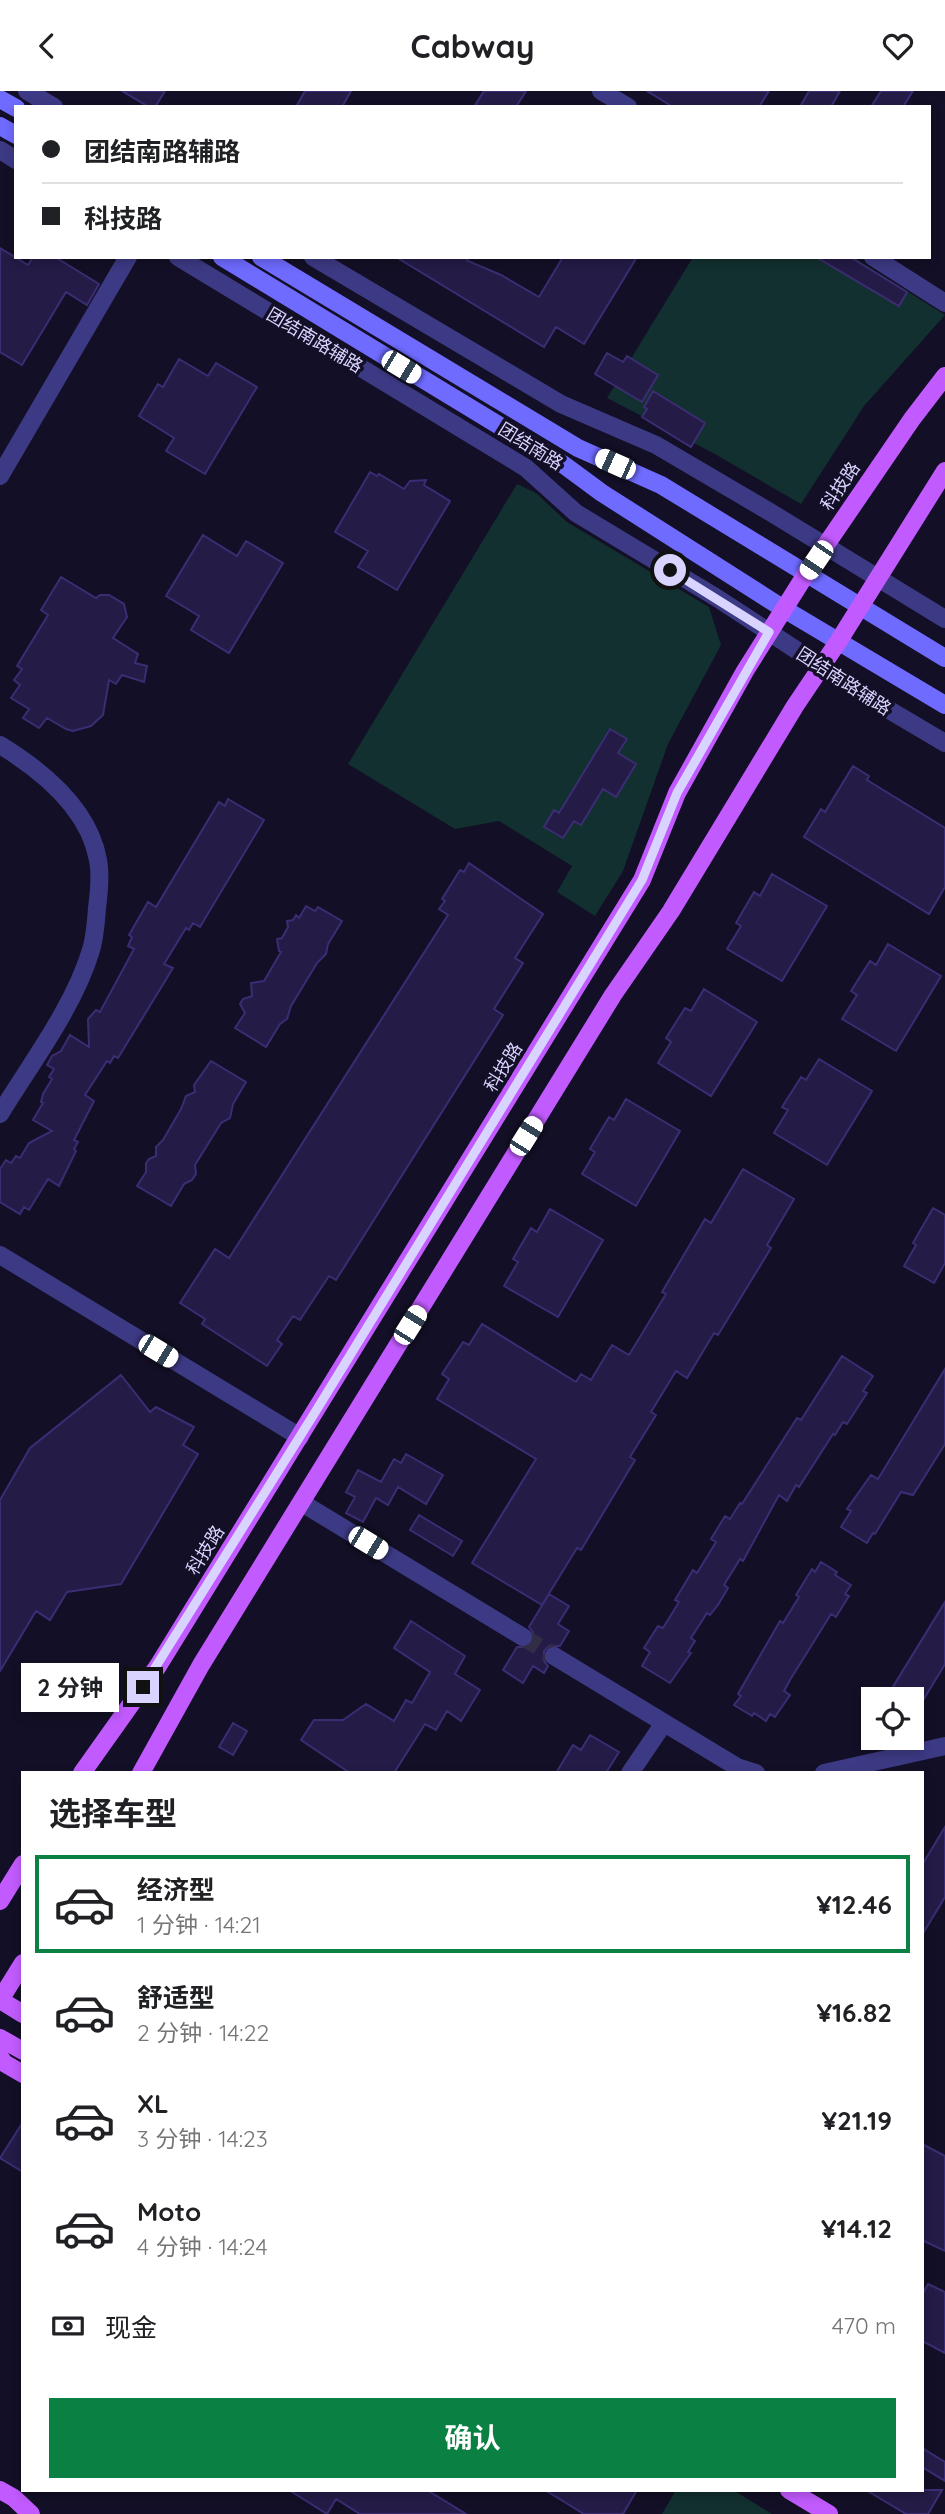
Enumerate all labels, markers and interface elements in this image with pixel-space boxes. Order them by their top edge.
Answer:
text: Cabway [411,26,534,66]
icon: back [28,27,66,65]
icon: heart [879,27,917,65]
text: 团结南路辅路 [84,135,240,168]
text: 科技路 [84,202,162,235]
street label: 团结南路辅路 [263,302,367,378]
car [378,347,425,387]
street label: 团结南路 [494,417,568,475]
car [592,446,639,482]
street label: 科技路 [815,457,865,515]
car [796,537,837,583]
route start [654,554,686,586]
street label: 团结南路辅路 [792,642,896,720]
street label: 科技路 [479,1038,527,1096]
car [506,1113,547,1159]
car [390,1302,431,1348]
car [135,1331,182,1371]
street label: 科技路 [181,1521,229,1579]
car [345,1523,392,1563]
callout: 2 分钟 [20,1663,118,1711]
route end [127,1671,159,1703]
text: 2 分钟 [37,1673,103,1702]
map controls [861,1687,924,1750]
button: locate [861,1687,924,1750]
text: 选择车型 [49,1793,177,1833]
icon: car [53,1873,116,1936]
text: 经济型 [137,1873,215,1906]
text: ¥12.46 [816,1888,892,1921]
text: 1 分钟 · 14:21 [137,1910,261,1939]
icon: car [53,1981,116,2044]
text: 舒适型 [137,1981,215,2014]
text: ¥16.82 [816,1996,892,2029]
text: 2 分钟 · 14:22 [137,2018,269,2047]
text: XL [137,2087,169,2120]
icon: car [53,2089,116,2152]
text: ¥21.19 [822,2104,892,2137]
text: 3 分钟 · 14:23 [137,2124,268,2153]
text: Moto [137,2195,201,2228]
icon: car [53,2197,116,2260]
text: ¥14.12 [821,2212,892,2245]
text: 4 分钟 · 14:24 [137,2232,268,2261]
icon: cash [49,2307,87,2345]
text: 现金 [105,2311,157,2344]
text: 470 m [832,2311,896,2340]
button: 确认 [49,2398,896,2478]

